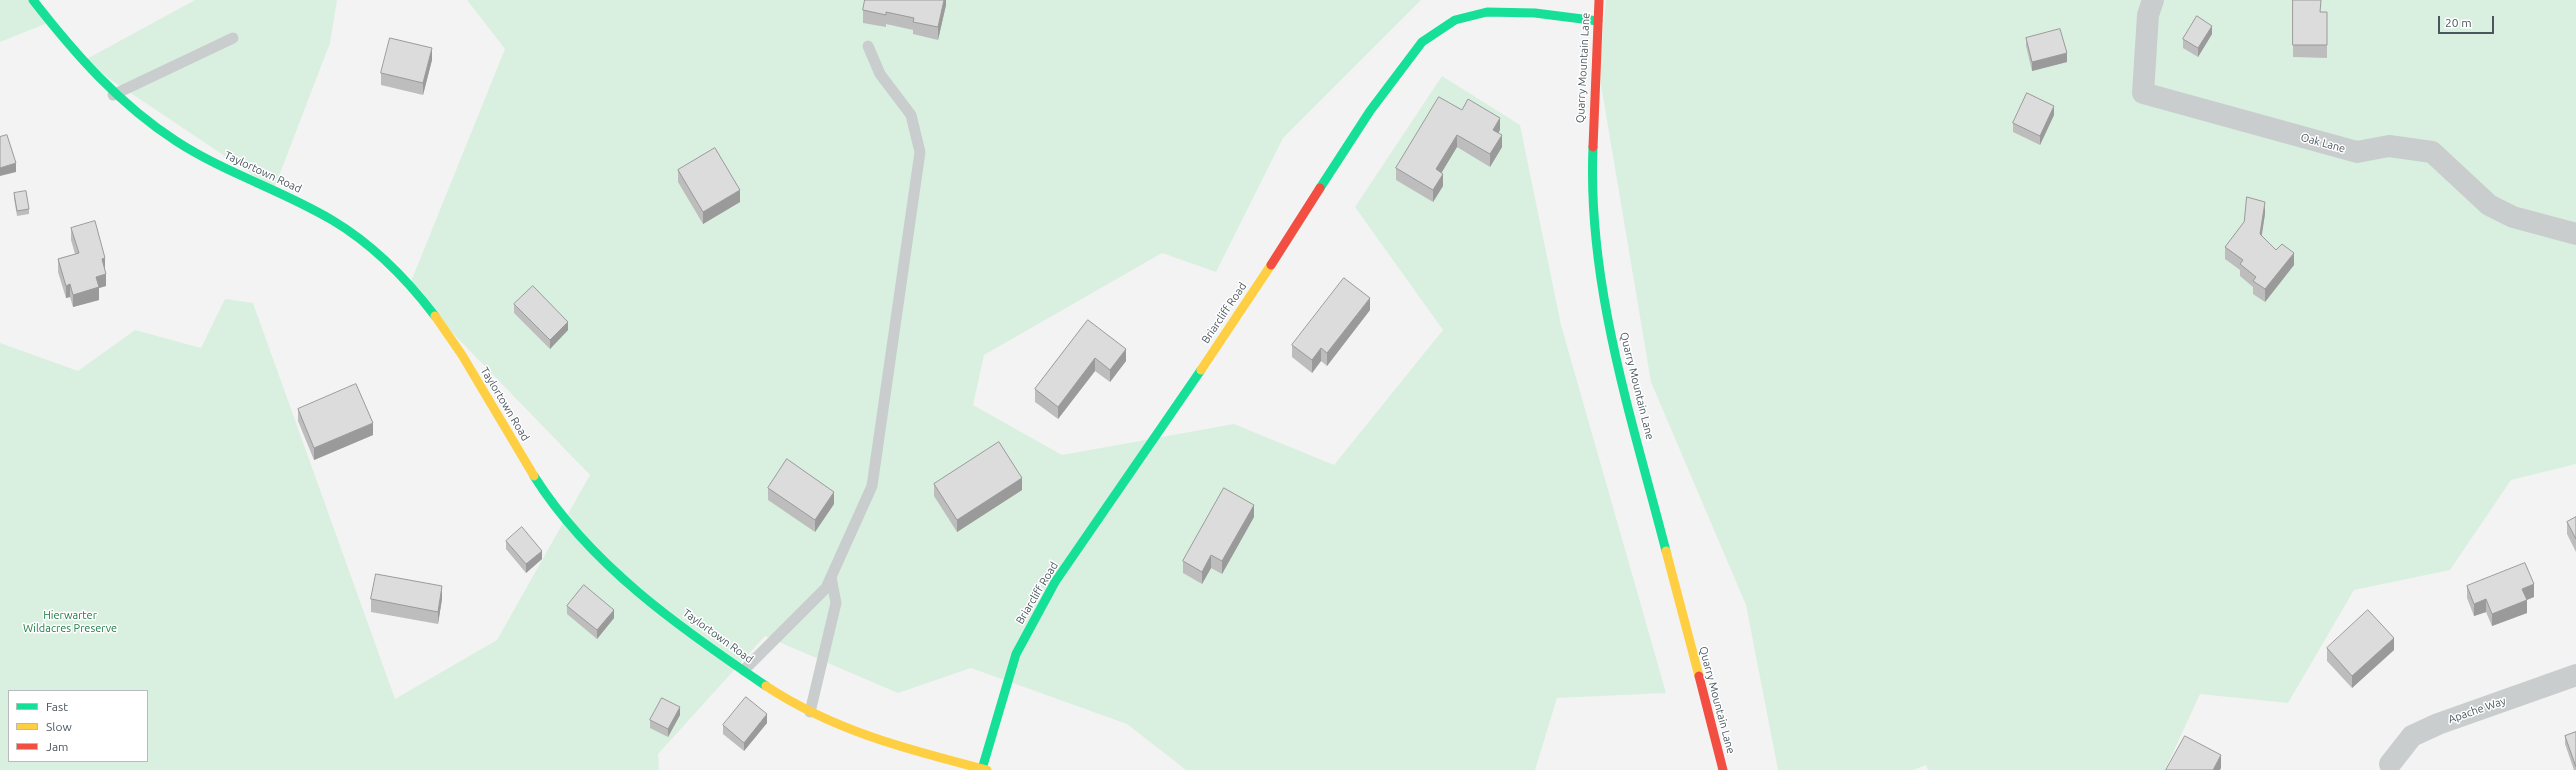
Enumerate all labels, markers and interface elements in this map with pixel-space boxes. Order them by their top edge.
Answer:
scale bar [2440,8,2496,34]
street label: Quarry Mountain Lane [1574,12,1592,124]
text: 20 m [2445,16,2472,29]
street label: Oak Lane [2299,131,2347,155]
street label: Taylortown Road [222,148,304,196]
street label: Briarcliff Road [1199,280,1249,346]
street label: Quarry Mountain Lane [1617,331,1657,441]
street label: Taylortown Road [478,365,532,443]
street label: Briarcliff Road [1013,559,1061,627]
street label: Taylortown Road [680,606,756,666]
park label: Hierwarter Wildacres Preserve [23,608,117,634]
street label: Quarry Mountain Lane [1696,645,1738,755]
legend [8,690,148,762]
street label: Apache Way [2446,694,2508,726]
text: Fast [46,700,68,713]
text: Slow [46,720,72,733]
text: Jam [46,740,68,753]

